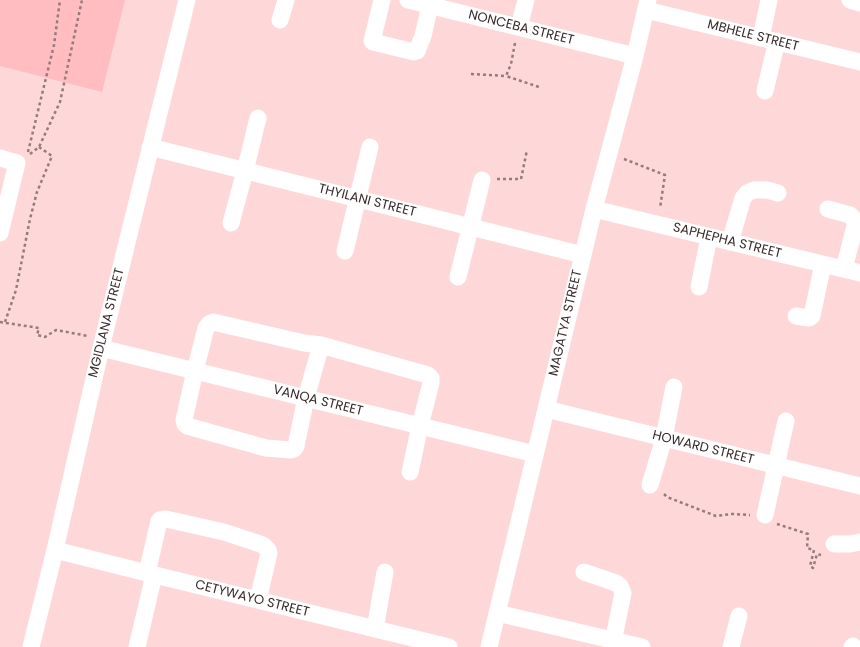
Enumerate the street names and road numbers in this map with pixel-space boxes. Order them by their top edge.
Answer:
street label: NONCEBA STREET [467,7,575,49]
street label: MBHELE STREET [706,17,800,55]
street label: THYILANI STREET [317,181,417,221]
street label: SAPHEPHA STREET [671,220,783,262]
street label: MGIDLANA STREET [86,267,128,379]
street label: MAGATYA STREET [546,268,586,378]
street label: VANQA STREET [271,382,365,420]
street label: HOWARD STREET [651,428,755,468]
street label: CETYWAYO STREET [193,577,311,621]

